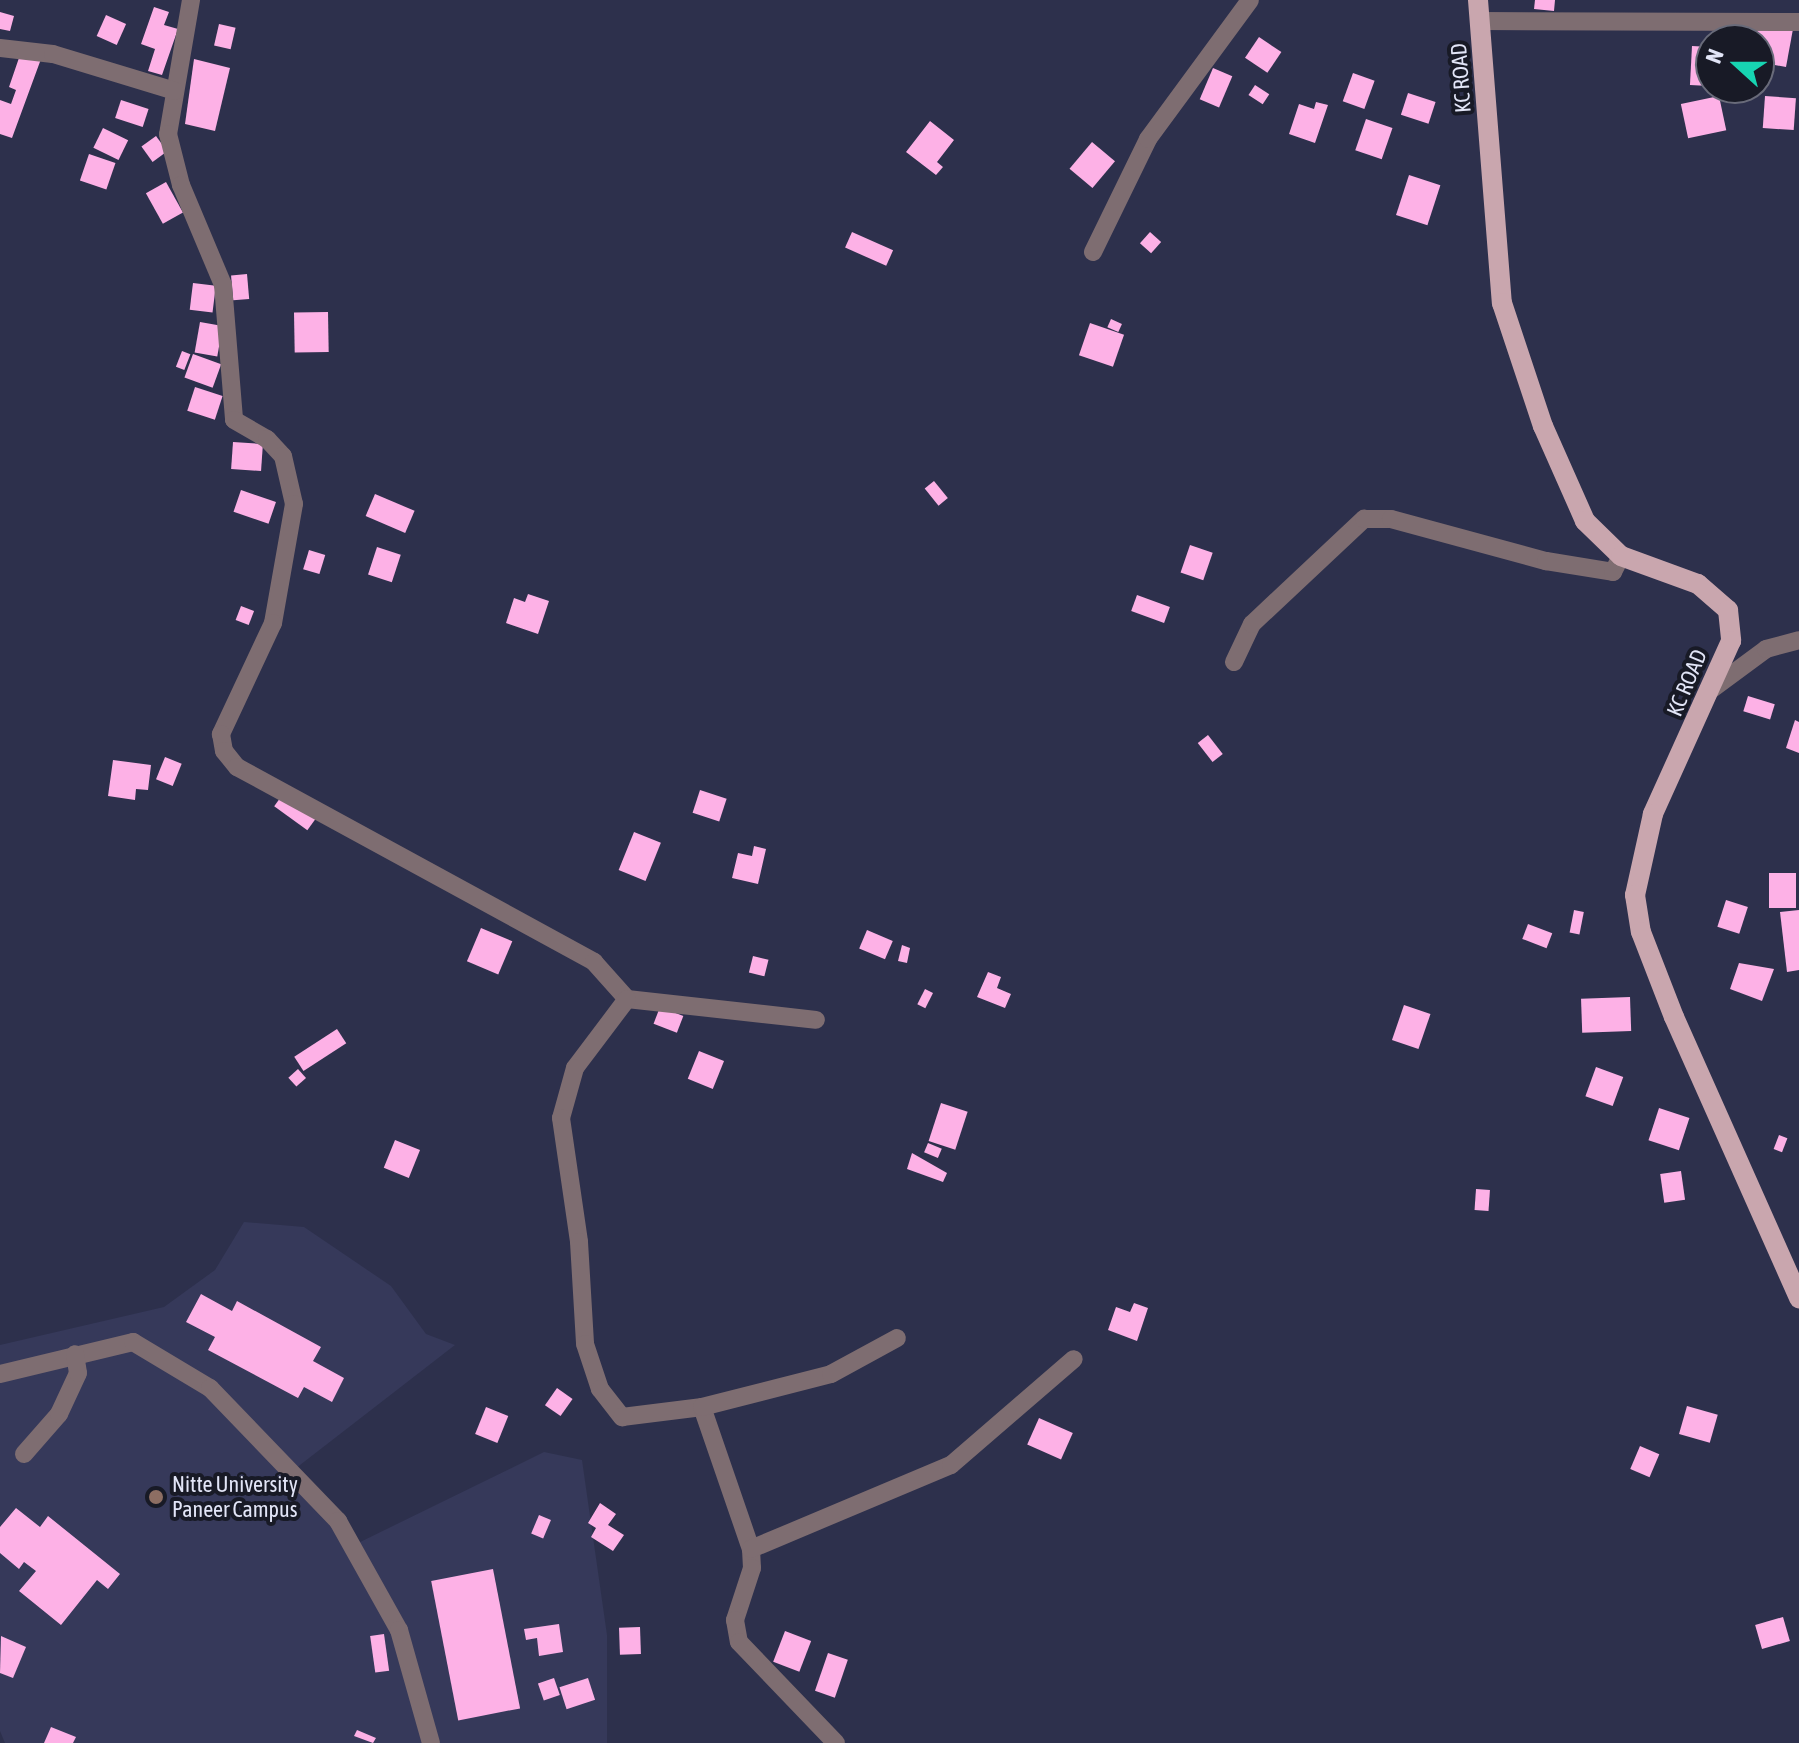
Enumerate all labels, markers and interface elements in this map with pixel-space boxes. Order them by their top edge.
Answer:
north arrow [1695,24,1775,104]
street label: KC ROAD [1445,42,1477,114]
text: N [1700,45,1729,67]
street label: KC ROAD [1661,646,1713,720]
place label: Nitte University Paneer Campus [172,1471,298,1522]
marker: Nitte University Paneer Campus [147,1488,165,1506]

